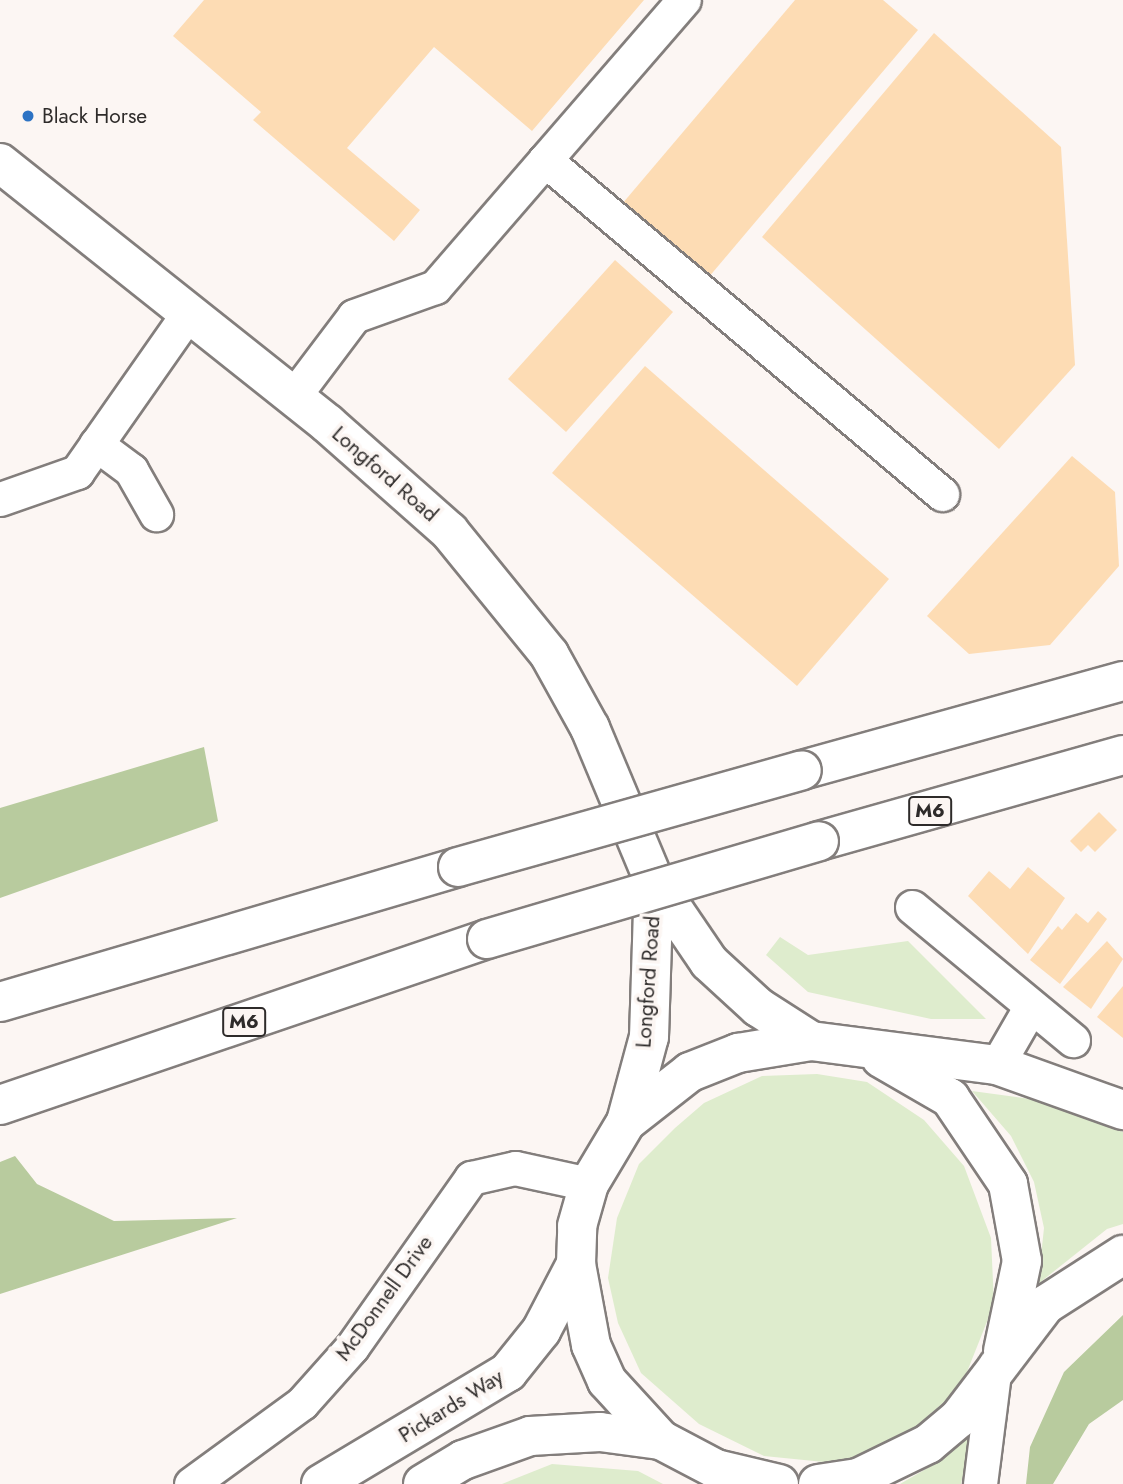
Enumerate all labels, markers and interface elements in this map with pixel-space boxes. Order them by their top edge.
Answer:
place label: Black Horse [42,103,147,129]
marker: Black Horse [20,108,36,124]
street label: Longford Road [327,421,443,527]
road number: M6 [907,796,953,826]
street label: Longford Road [631,915,665,1049]
road number: M6 [221,1006,267,1038]
street label: McDonnell Drive [330,1231,438,1365]
street label: Pickards Way [394,1364,508,1448]

